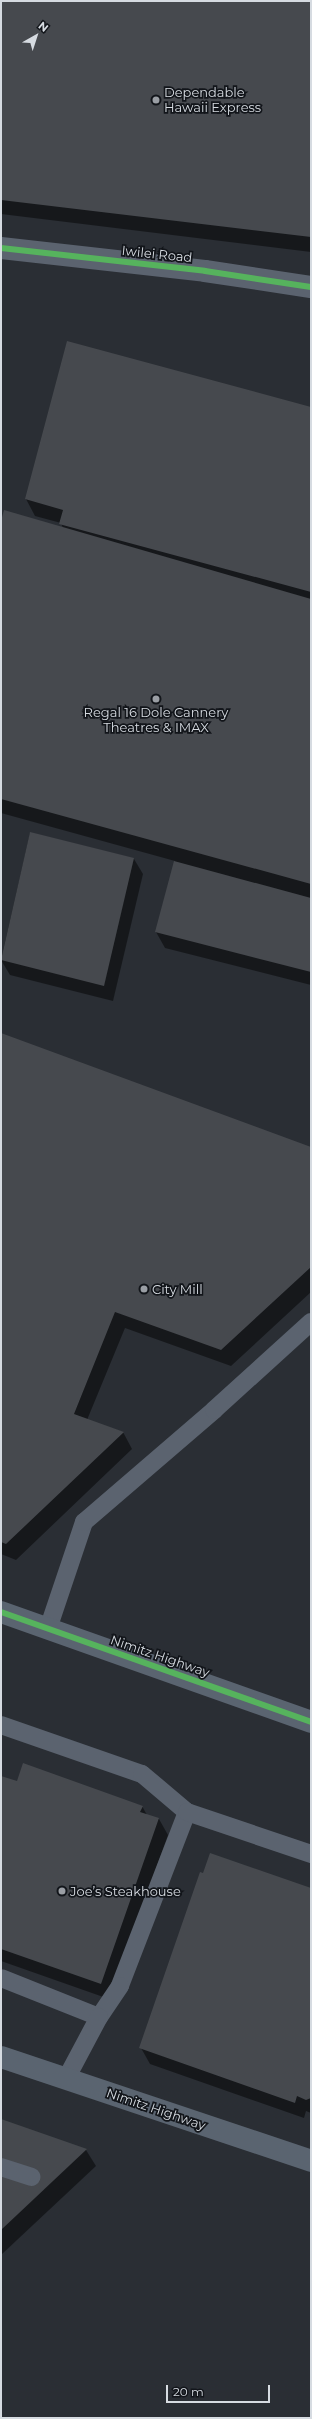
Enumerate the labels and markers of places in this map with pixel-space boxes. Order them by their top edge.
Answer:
place label: Dependable Hawaii Express [164,85,261,116]
marker: Dependable Hawaii Express [151,95,161,105]
marker: Regal 16 Dole Cannery Theatres & IMAX [151,694,161,704]
place label: Regal 16 Dole Cannery Theatres & IMAX [84,705,228,736]
place label: City Mill [152,1281,203,1297]
marker: City Mill [139,1284,149,1294]
place label: Joe’s Steakhouse [70,1883,181,1899]
marker: Joe’s Steakhouse [57,1886,67,1896]

